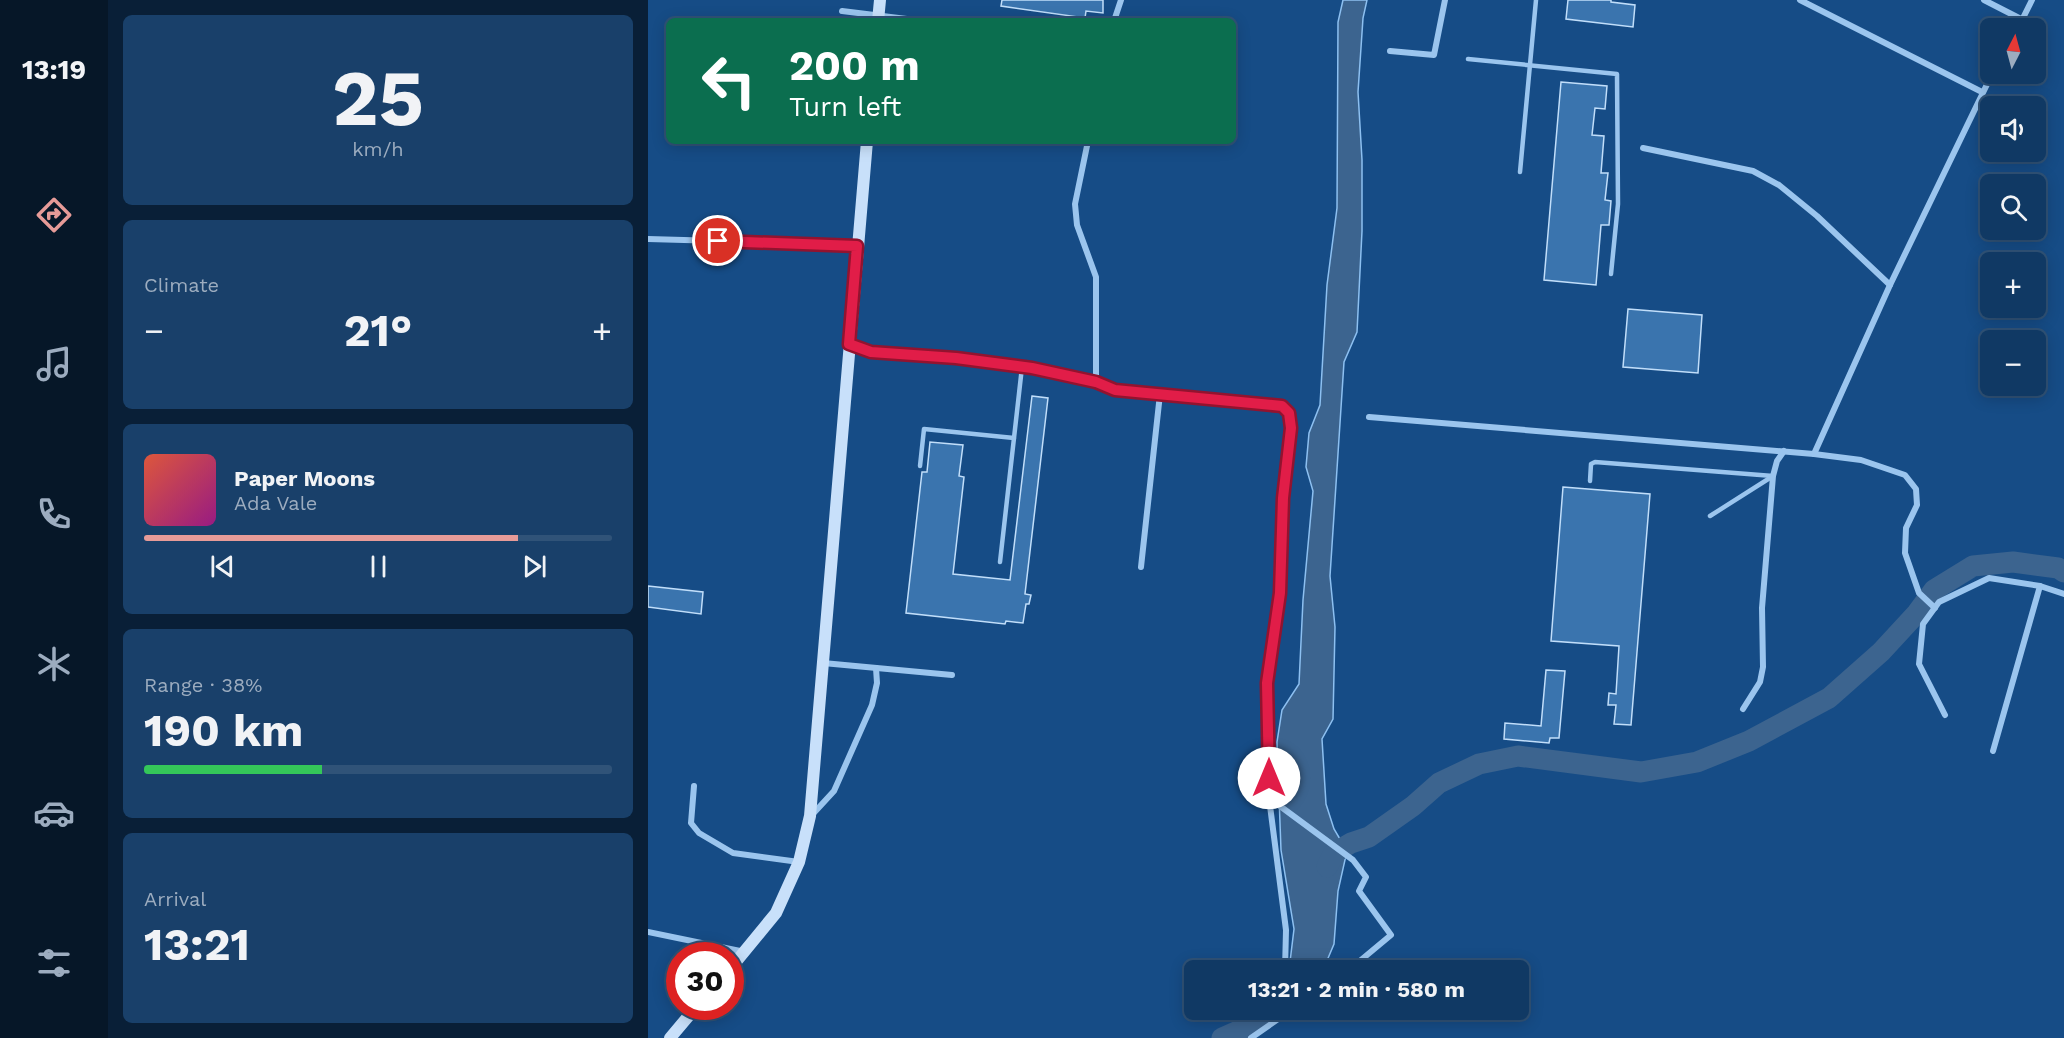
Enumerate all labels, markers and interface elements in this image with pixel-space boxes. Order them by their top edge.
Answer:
north arrow [1980,18,2046,84]
map controls [1980,18,2046,396]
text: 200 m [789,41,920,90]
icon: left [690,42,768,120]
text: 25 [332,52,424,144]
text: 13:19 [22,54,86,86]
text: Turn left [789,91,901,123]
button: sound [1980,96,2046,162]
text: km/h [352,137,404,161]
button: search [1980,174,2046,240]
icon: directions [33,194,75,236]
pin [692,215,743,266]
icon: arrive [701,224,734,257]
button: + [1980,252,2046,318]
text: Climate [144,273,219,297]
text: 21° [344,304,412,357]
text: − [144,311,164,350]
text: + [592,311,612,350]
button: − [1980,330,2046,396]
icon: music [33,343,75,385]
text: Paper Moons [234,466,375,491]
text: Ada Vale [234,491,317,515]
icon: phone [33,493,75,535]
icon: previous [206,550,239,583]
icon: pause [362,550,395,583]
icon: next [518,550,551,583]
icon: climate [33,643,75,685]
text: Range · 38% [144,673,262,697]
text: 190 km [144,704,303,757]
position arrow [1237,746,1301,810]
icon: car [33,792,75,834]
text: Arrival [144,887,206,911]
text: 13:21 [144,918,250,971]
icon: filters [33,942,75,984]
speed limit sign: 30 [666,942,744,1020]
text: 13:21 · 2 min · 580 m [1248,977,1465,1002]

